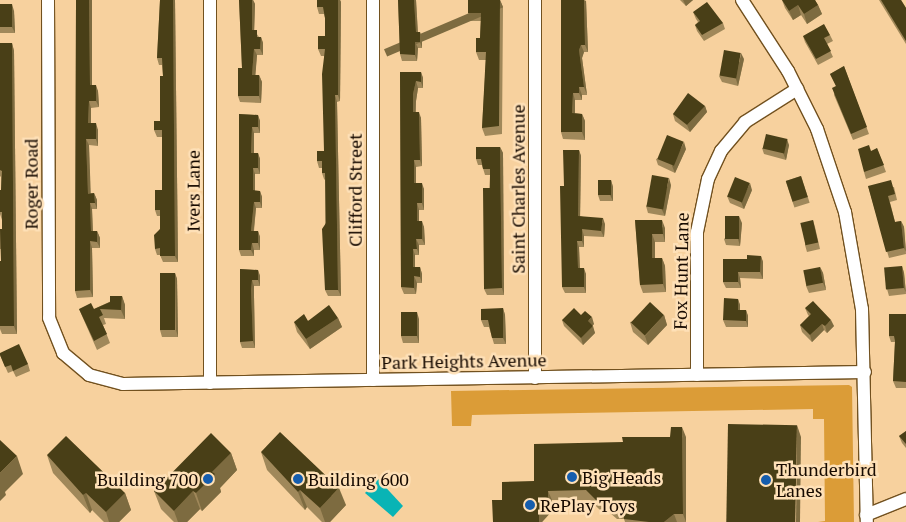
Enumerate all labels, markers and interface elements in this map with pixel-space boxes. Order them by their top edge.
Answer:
street label: Saint Charles Avenue [507,104,529,274]
street label: Clifford Street [344,133,366,247]
street label: Roger Road [20,138,42,230]
street label: Ivers Lane [182,150,204,232]
street label: Fox Hunt Lane [669,212,693,330]
street label: Park Heights Avenue [381,349,547,373]
place label: Thunderbird Lanes [776,459,877,502]
place label: Big Heads [582,466,661,488]
place label: Building 700 [97,468,198,490]
place label: Building 600 [308,468,409,490]
marker: Big Heads [566,471,578,483]
marker: Building 700 [202,473,214,485]
marker: Building 600 [292,473,304,485]
marker: Thunderbird Lanes [760,474,772,486]
place label: RePlay Toys [540,494,635,516]
marker: RePlay Toys [524,499,536,511]

